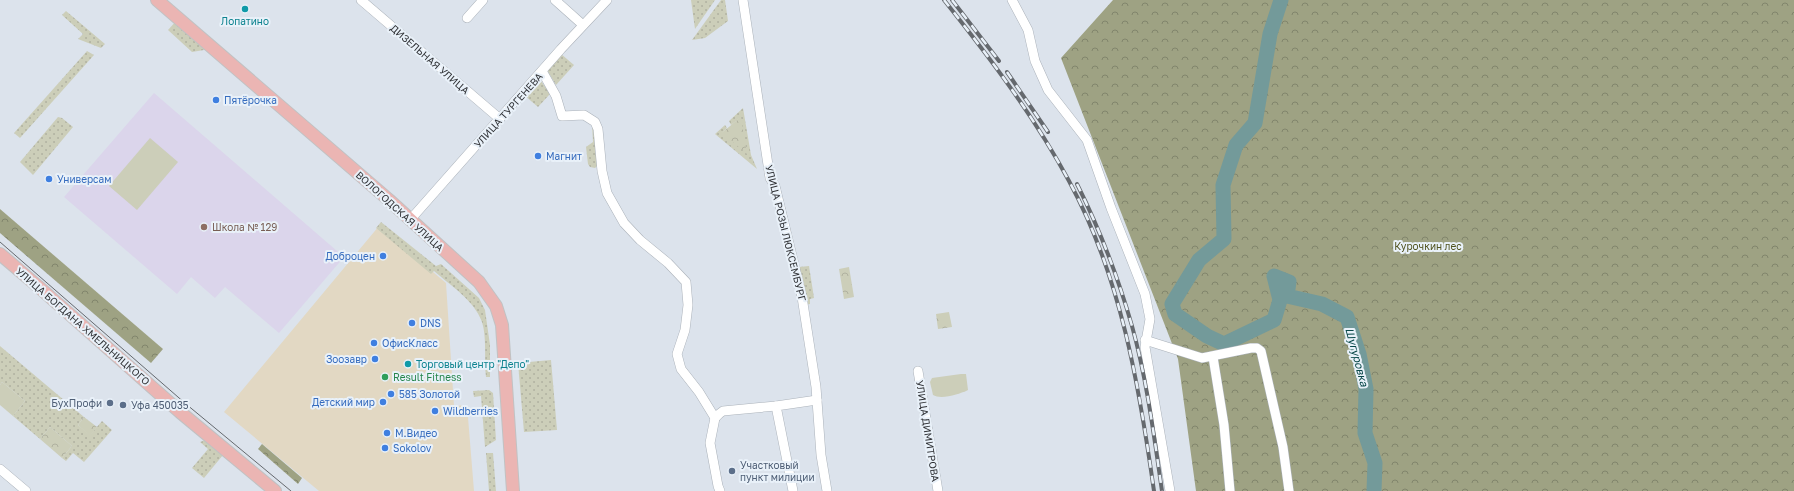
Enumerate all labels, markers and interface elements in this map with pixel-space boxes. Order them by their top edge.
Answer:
marker: Лопатино [240,4,250,14]
place label: Лопатино [221,15,269,27]
street label: ДИЗЕЛЬНАЯ УЛИЦА [388,22,472,97]
street label: УЛИЦА ТУРГЕНЕВА [471,70,545,150]
place label: Пятёрочка [224,94,277,106]
marker: Пятёрочка [211,95,221,105]
place label: Магнит [546,150,582,162]
marker: Магнит [533,151,543,161]
street label: УЛИЦА РОЗЫ ЛЮКСЕМБУРГ [763,164,809,303]
street label: ВОЛОГОДСКАЯ УЛИЦА [354,168,447,254]
place label: Универсам [57,173,111,185]
marker: Универсам [44,174,54,184]
place label: Школа № 129 [212,221,277,233]
marker: Школа № 129 [199,222,209,232]
park label: Курочкин лес [1394,240,1462,252]
place label: Доброцен [326,250,375,262]
marker: Доброцен [378,251,388,261]
street label: УЛИЦА БОГДАНА ХМЕЛЬНИЦКОГО [14,265,152,387]
place label: DNS [420,317,441,329]
marker: DNS [407,318,417,328]
water label: Шугуровка [1342,326,1372,389]
place label: ОфисКласс [382,337,438,349]
marker: ОфисКласс [369,338,379,348]
place label: Зоозавр [326,353,367,365]
marker: Зоозавр [370,354,380,364]
place label: Торговый центр "Депо" [416,358,529,370]
marker: Торговый центр "Депо" [403,359,413,369]
place label: Result Fitness [393,371,462,383]
marker: Result Fitness [380,372,390,382]
street label: УЛИЦА ДИМИТРОВА [914,379,942,483]
place label: 585 Золотой [399,388,460,400]
marker: 585 Золотой [386,389,396,399]
place label: Детский мир [312,396,375,408]
place label: БухПрофи [51,397,102,409]
marker: Детский мир [378,397,388,407]
marker: БухПрофи [105,398,115,408]
place label: Уфа 450035 [131,399,189,411]
marker: Уфа 450035 [118,400,128,410]
place label: Wildberries [443,405,498,417]
marker: Wildberries [430,406,440,416]
place label: М.Видео [395,427,437,439]
marker: М.Видео [382,428,392,438]
place label: Sokolov [393,442,432,454]
marker: Sokolov [380,443,390,453]
place label: Участковый пункт милиции [740,459,815,483]
marker: Участковый пункт милиции [727,466,737,476]

